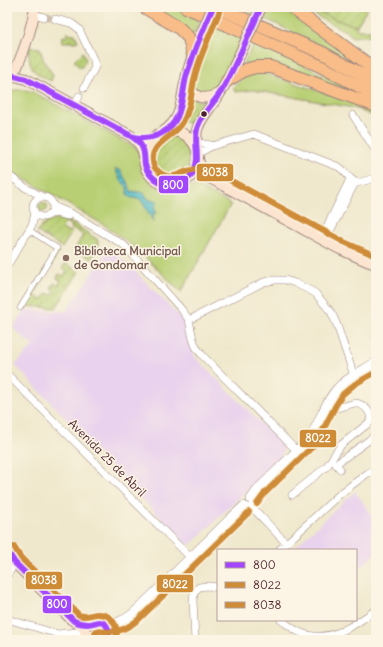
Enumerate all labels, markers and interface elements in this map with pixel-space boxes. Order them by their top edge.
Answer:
unlabelled marker [199,109,209,119]
line badge: 8038 [196,163,234,182]
text: 8038 [202,165,228,179]
line badge: 800 [158,175,189,194]
text: 800 [163,178,183,192]
place label: Biblioteca Municipal de Gondomar [74,243,181,272]
marker: Biblioteca Municipal de Gondomar [61,253,71,263]
street label: Avenida 25 de Abril [65,416,149,500]
line badge: 8022 [299,429,337,448]
text: 8022 [305,431,331,445]
legend [217,549,357,621]
text: 800 [253,557,276,572]
line badge: 8038 [25,571,63,590]
text: 8038 [31,573,57,587]
line badge: 8022 [156,574,194,593]
text: 8022 [162,577,188,591]
text: 8022 [253,577,281,592]
line badge: 800 [42,595,72,614]
text: 800 [47,597,67,611]
text: 8038 [253,597,282,612]

